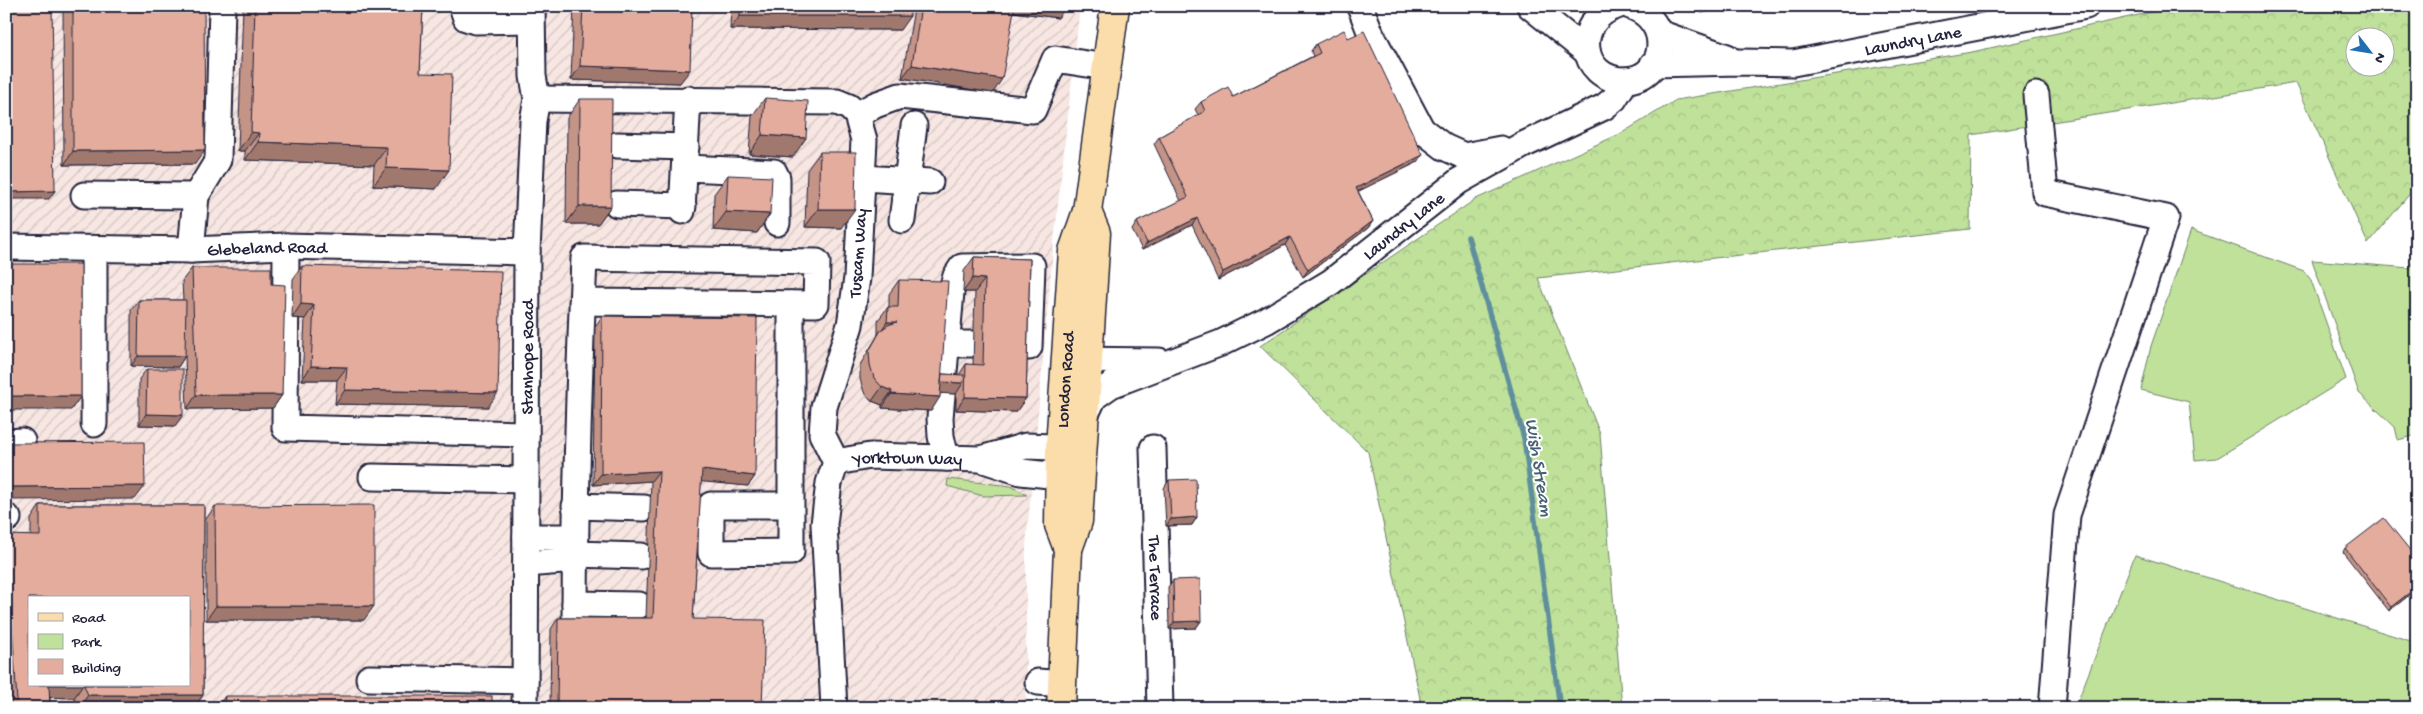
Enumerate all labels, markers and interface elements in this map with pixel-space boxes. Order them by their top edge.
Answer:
street label: Laundry Lane [1863,22,1964,62]
north arrow [2346,28,2396,78]
text: N [2369,49,2389,66]
street label: Laundry Lane [1360,188,1450,266]
street label: Tuscam Way [846,208,873,299]
street label: Glebeland Road [207,238,329,262]
street label: Stanhope Road [518,298,540,415]
street label: London Road [1053,330,1081,429]
water label: Wish Stream [1518,417,1557,519]
street label: Yorktown Way [849,448,963,472]
street label: The Terrace [1142,534,1166,621]
legend [28,596,190,686]
text: Road [72,610,106,628]
text: Park [71,634,102,652]
text: Building [71,660,121,678]

